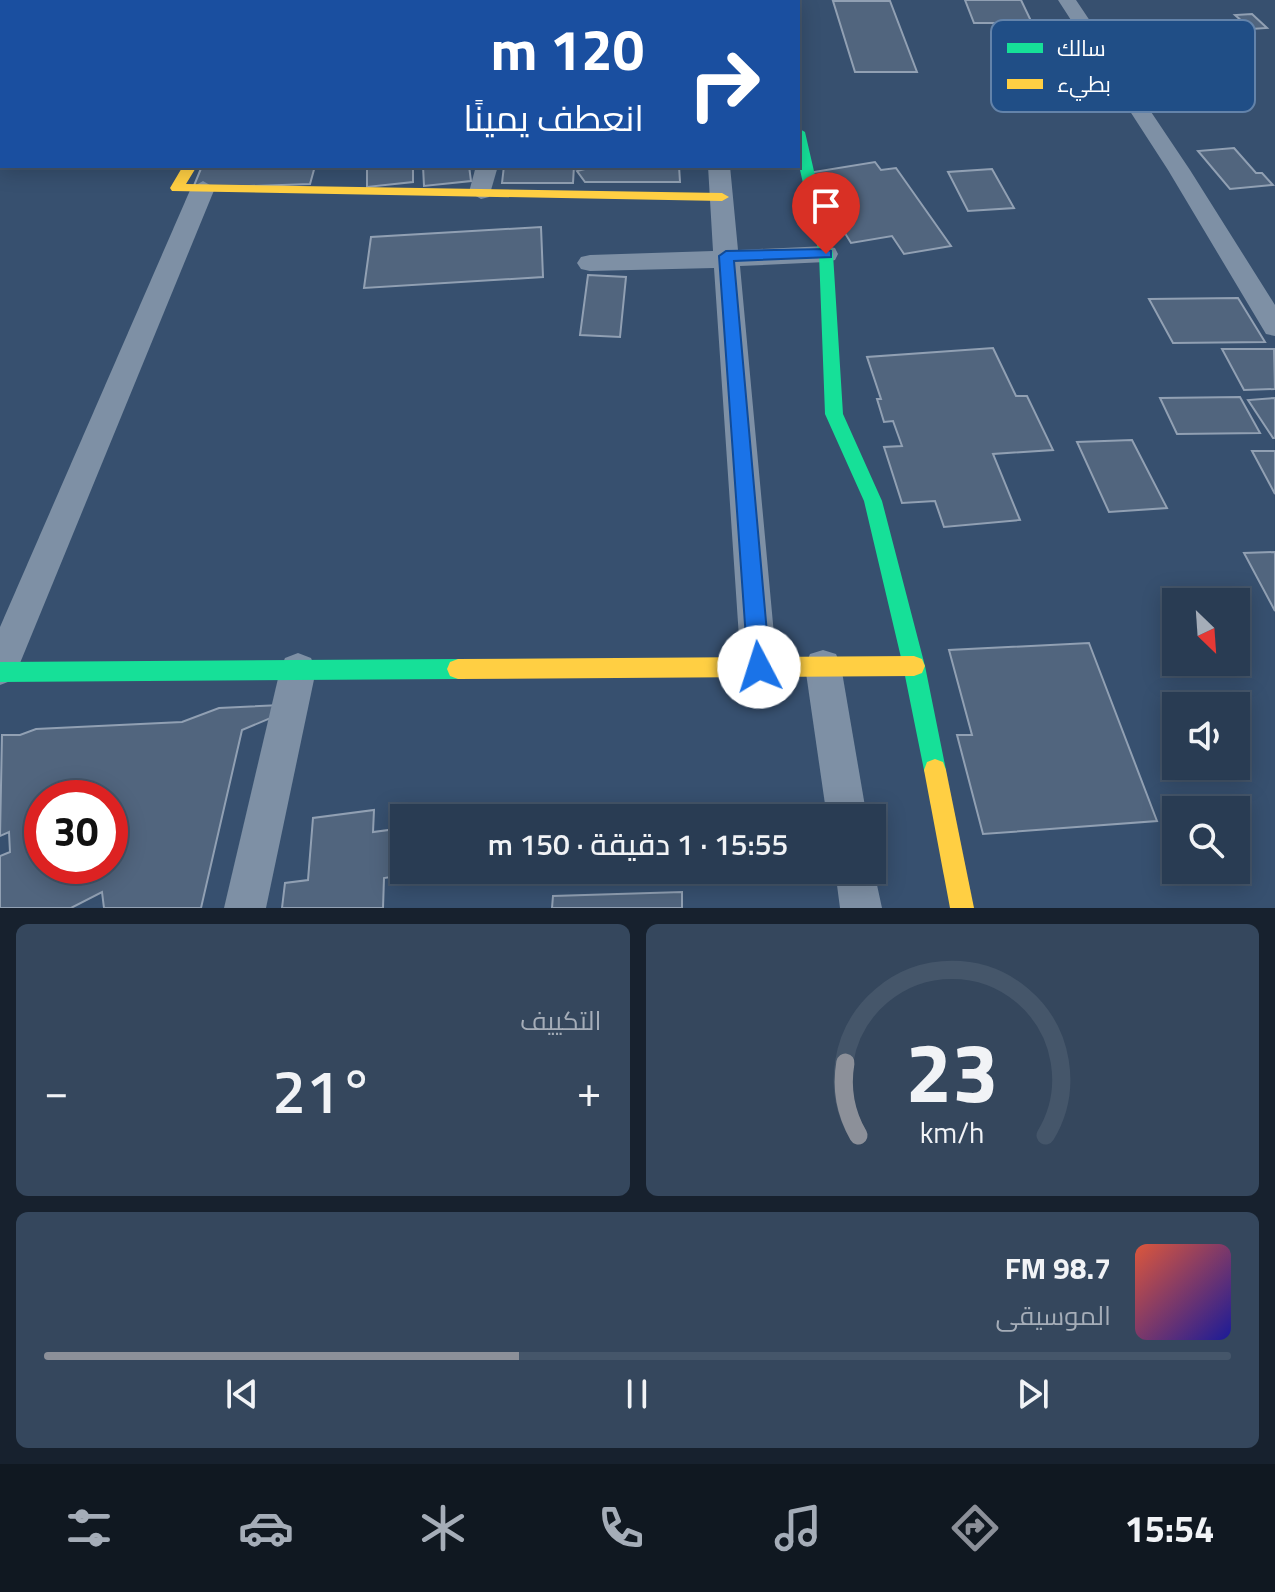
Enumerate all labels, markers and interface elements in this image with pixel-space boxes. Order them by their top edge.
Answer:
text: 120 m [491,7,644,92]
legend [991,20,1255,112]
text: سالك [1057,31,1106,65]
icon: right [672,32,776,136]
text: بطيء [1057,67,1111,101]
text: انعطف يمينًا [463,90,644,145]
pin [792,172,860,254]
icon: arrive [804,184,848,228]
north arrow [1162,588,1250,676]
map controls [1162,588,1250,884]
position arrow [717,625,801,709]
button: sound [1162,692,1250,780]
speed limit sign: 30 [24,780,128,884]
button: search [1162,796,1250,884]
text: 15:55 · 1 دقيقة · 150 m [488,821,788,867]
text: التكييف [520,1001,602,1040]
text: 23 [906,1008,999,1134]
text: 21° [272,1045,373,1136]
text: − [44,1057,69,1124]
text: + [577,1057,602,1124]
text: km/h [920,1111,985,1154]
text: 98.7 FM [1005,1245,1111,1291]
text: الموسيقى [996,1296,1111,1335]
icon: previous [220,1372,264,1416]
icon: pause [615,1372,659,1416]
icon: next [1011,1372,1055,1416]
icon: filters [61,1500,117,1556]
icon: car [238,1500,294,1556]
icon: climate [415,1500,471,1556]
icon: phone [593,1500,649,1556]
icon: music [770,1500,826,1556]
icon: directions [947,1500,1003,1556]
text: 15:54 [1125,1501,1214,1556]

